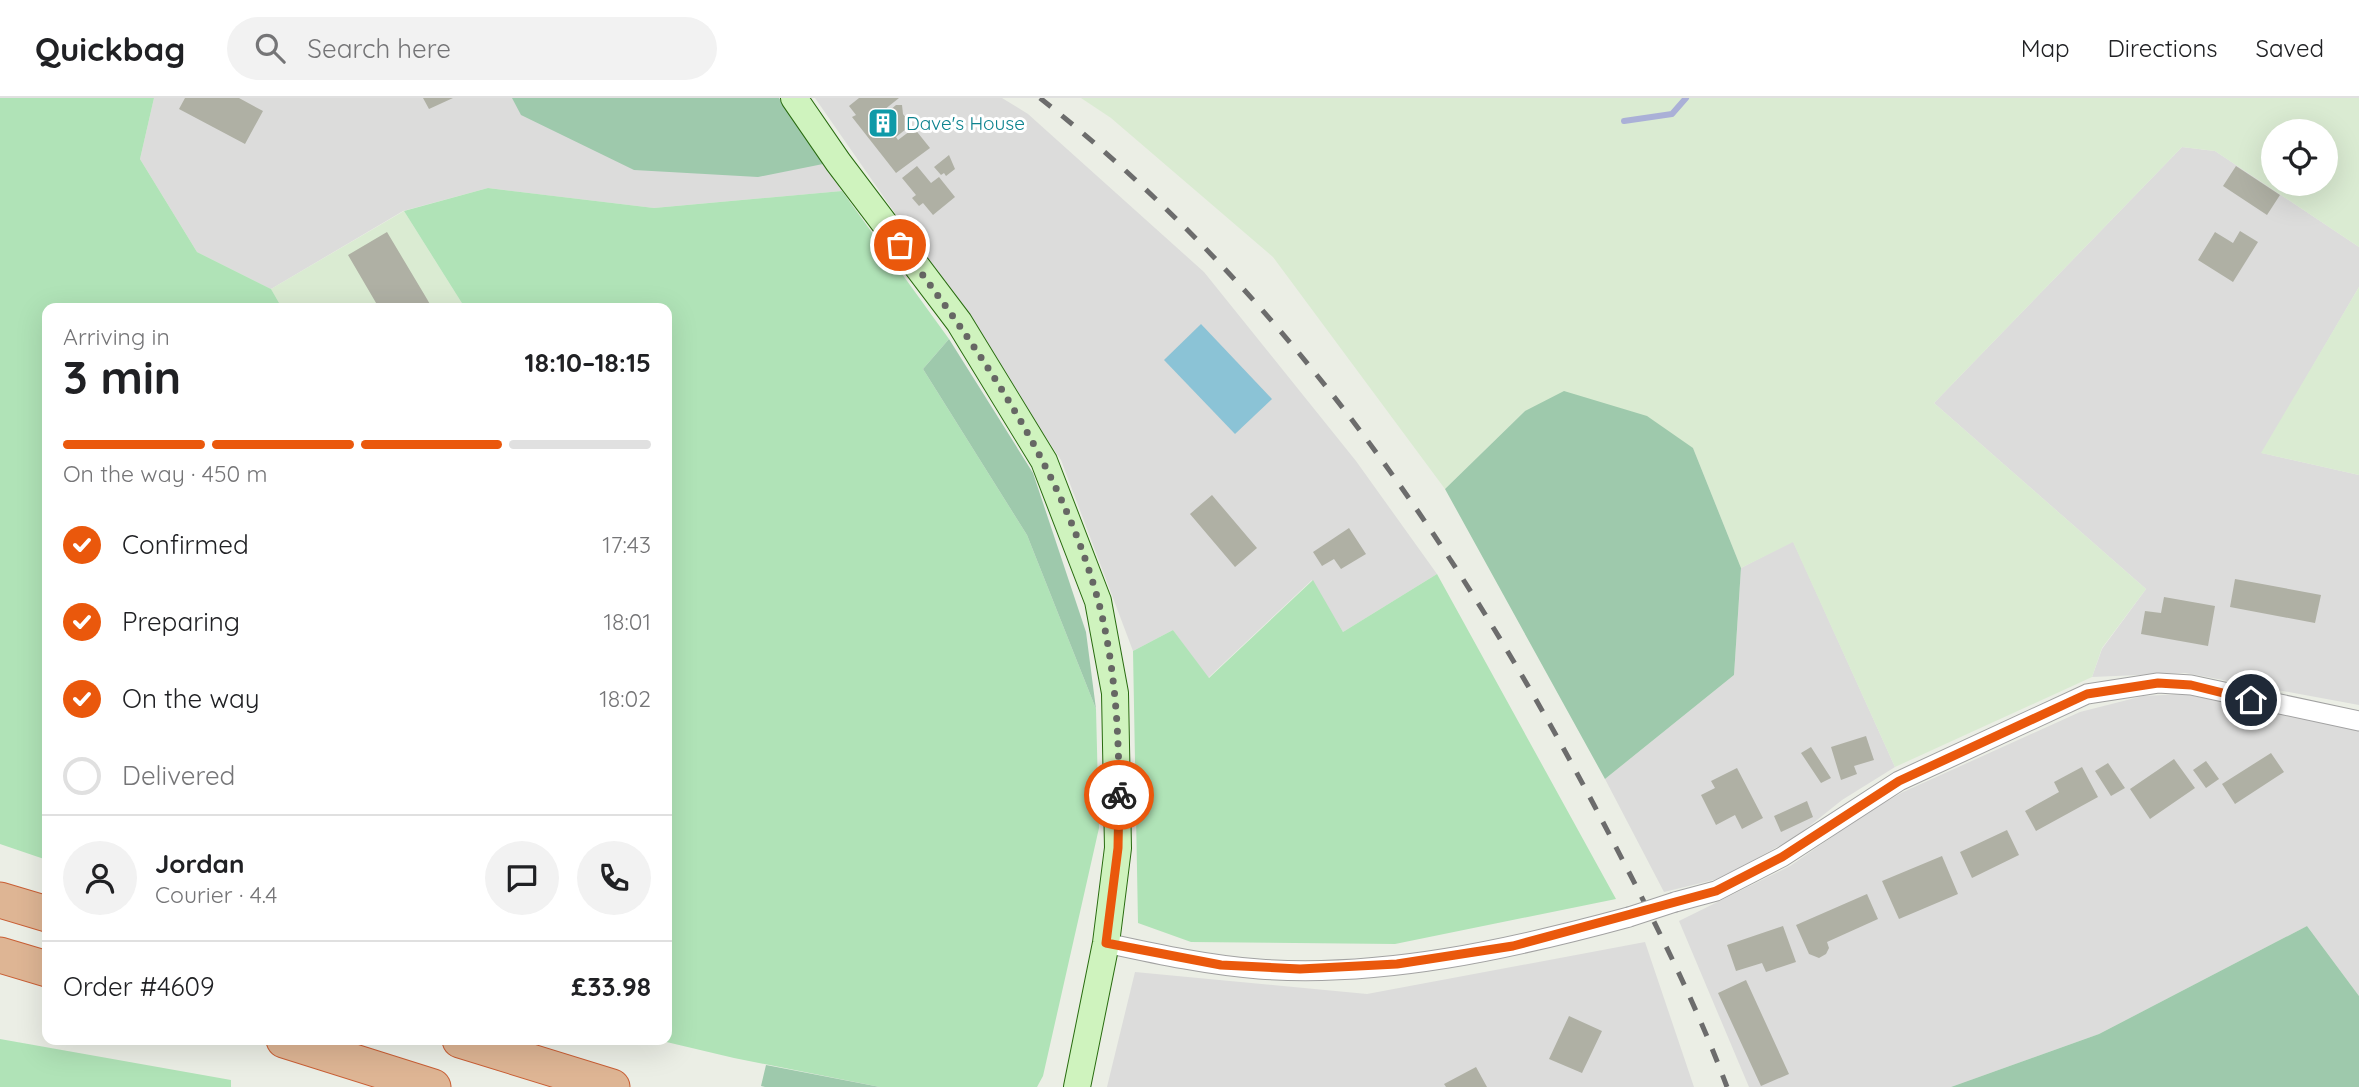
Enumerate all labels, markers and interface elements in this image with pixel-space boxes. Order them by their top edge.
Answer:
search box [227,17,717,80]
text: Quickbag [35,28,185,69]
icon: search [251,29,289,67]
text: Search here [307,32,451,65]
text: Map [2021,33,2070,63]
text: Directions [2108,33,2218,63]
text: Saved [2256,33,2324,63]
building icon: Dave's House [866,106,900,140]
place label: Dave's House [906,111,1025,135]
map controls [2261,119,2338,196]
button: locate [2261,119,2338,196]
pin [870,215,930,275]
icon: bag [881,226,919,264]
text: Arriving in [63,322,170,351]
text: 18:10–18:15 [525,346,651,379]
text: 3 min [63,348,181,406]
text: On the way · 450 m [63,459,268,488]
icon: check [63,526,101,564]
text: Confirmed [122,528,249,561]
text: 17:43 [602,530,651,559]
icon: check [63,603,101,641]
text: Preparing [122,605,240,638]
text: 18:01 [604,607,651,636]
pin [2221,670,2281,730]
icon: check [63,680,101,718]
icon: home [2232,681,2270,719]
text: On the way [122,682,260,715]
text: 18:02 [599,684,651,713]
text: Delivered [122,759,235,792]
courier [1084,760,1154,830]
icon: bike [1100,776,1138,814]
button: person [63,841,137,915]
button: chat [485,841,559,915]
button: phone [577,841,651,915]
text: Jordan [155,847,244,880]
text: Courier · 4.4 [155,880,277,909]
text: Order #4609 [63,970,215,1003]
text: £33.98 [571,970,651,1003]

